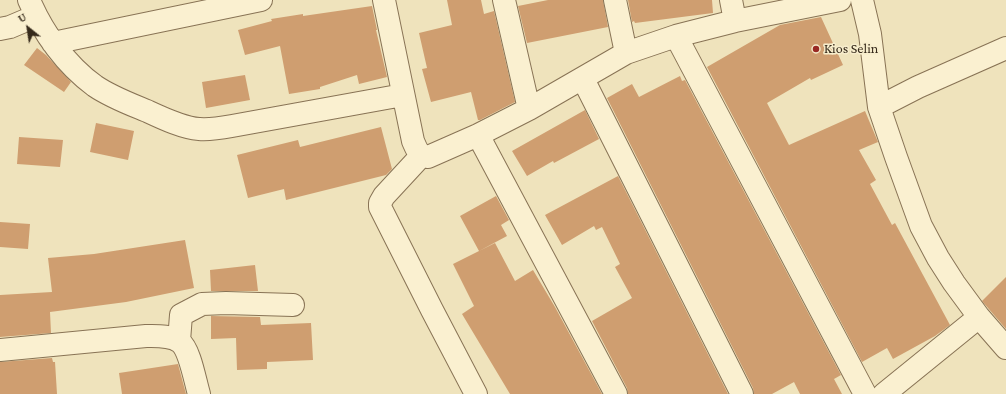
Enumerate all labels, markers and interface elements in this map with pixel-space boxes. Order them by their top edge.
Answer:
north arrow [8,8,48,48]
text: U [16,11,28,25]
place label: Kios Selin [824,41,878,57]
marker: Kios Selin [811,44,821,54]

